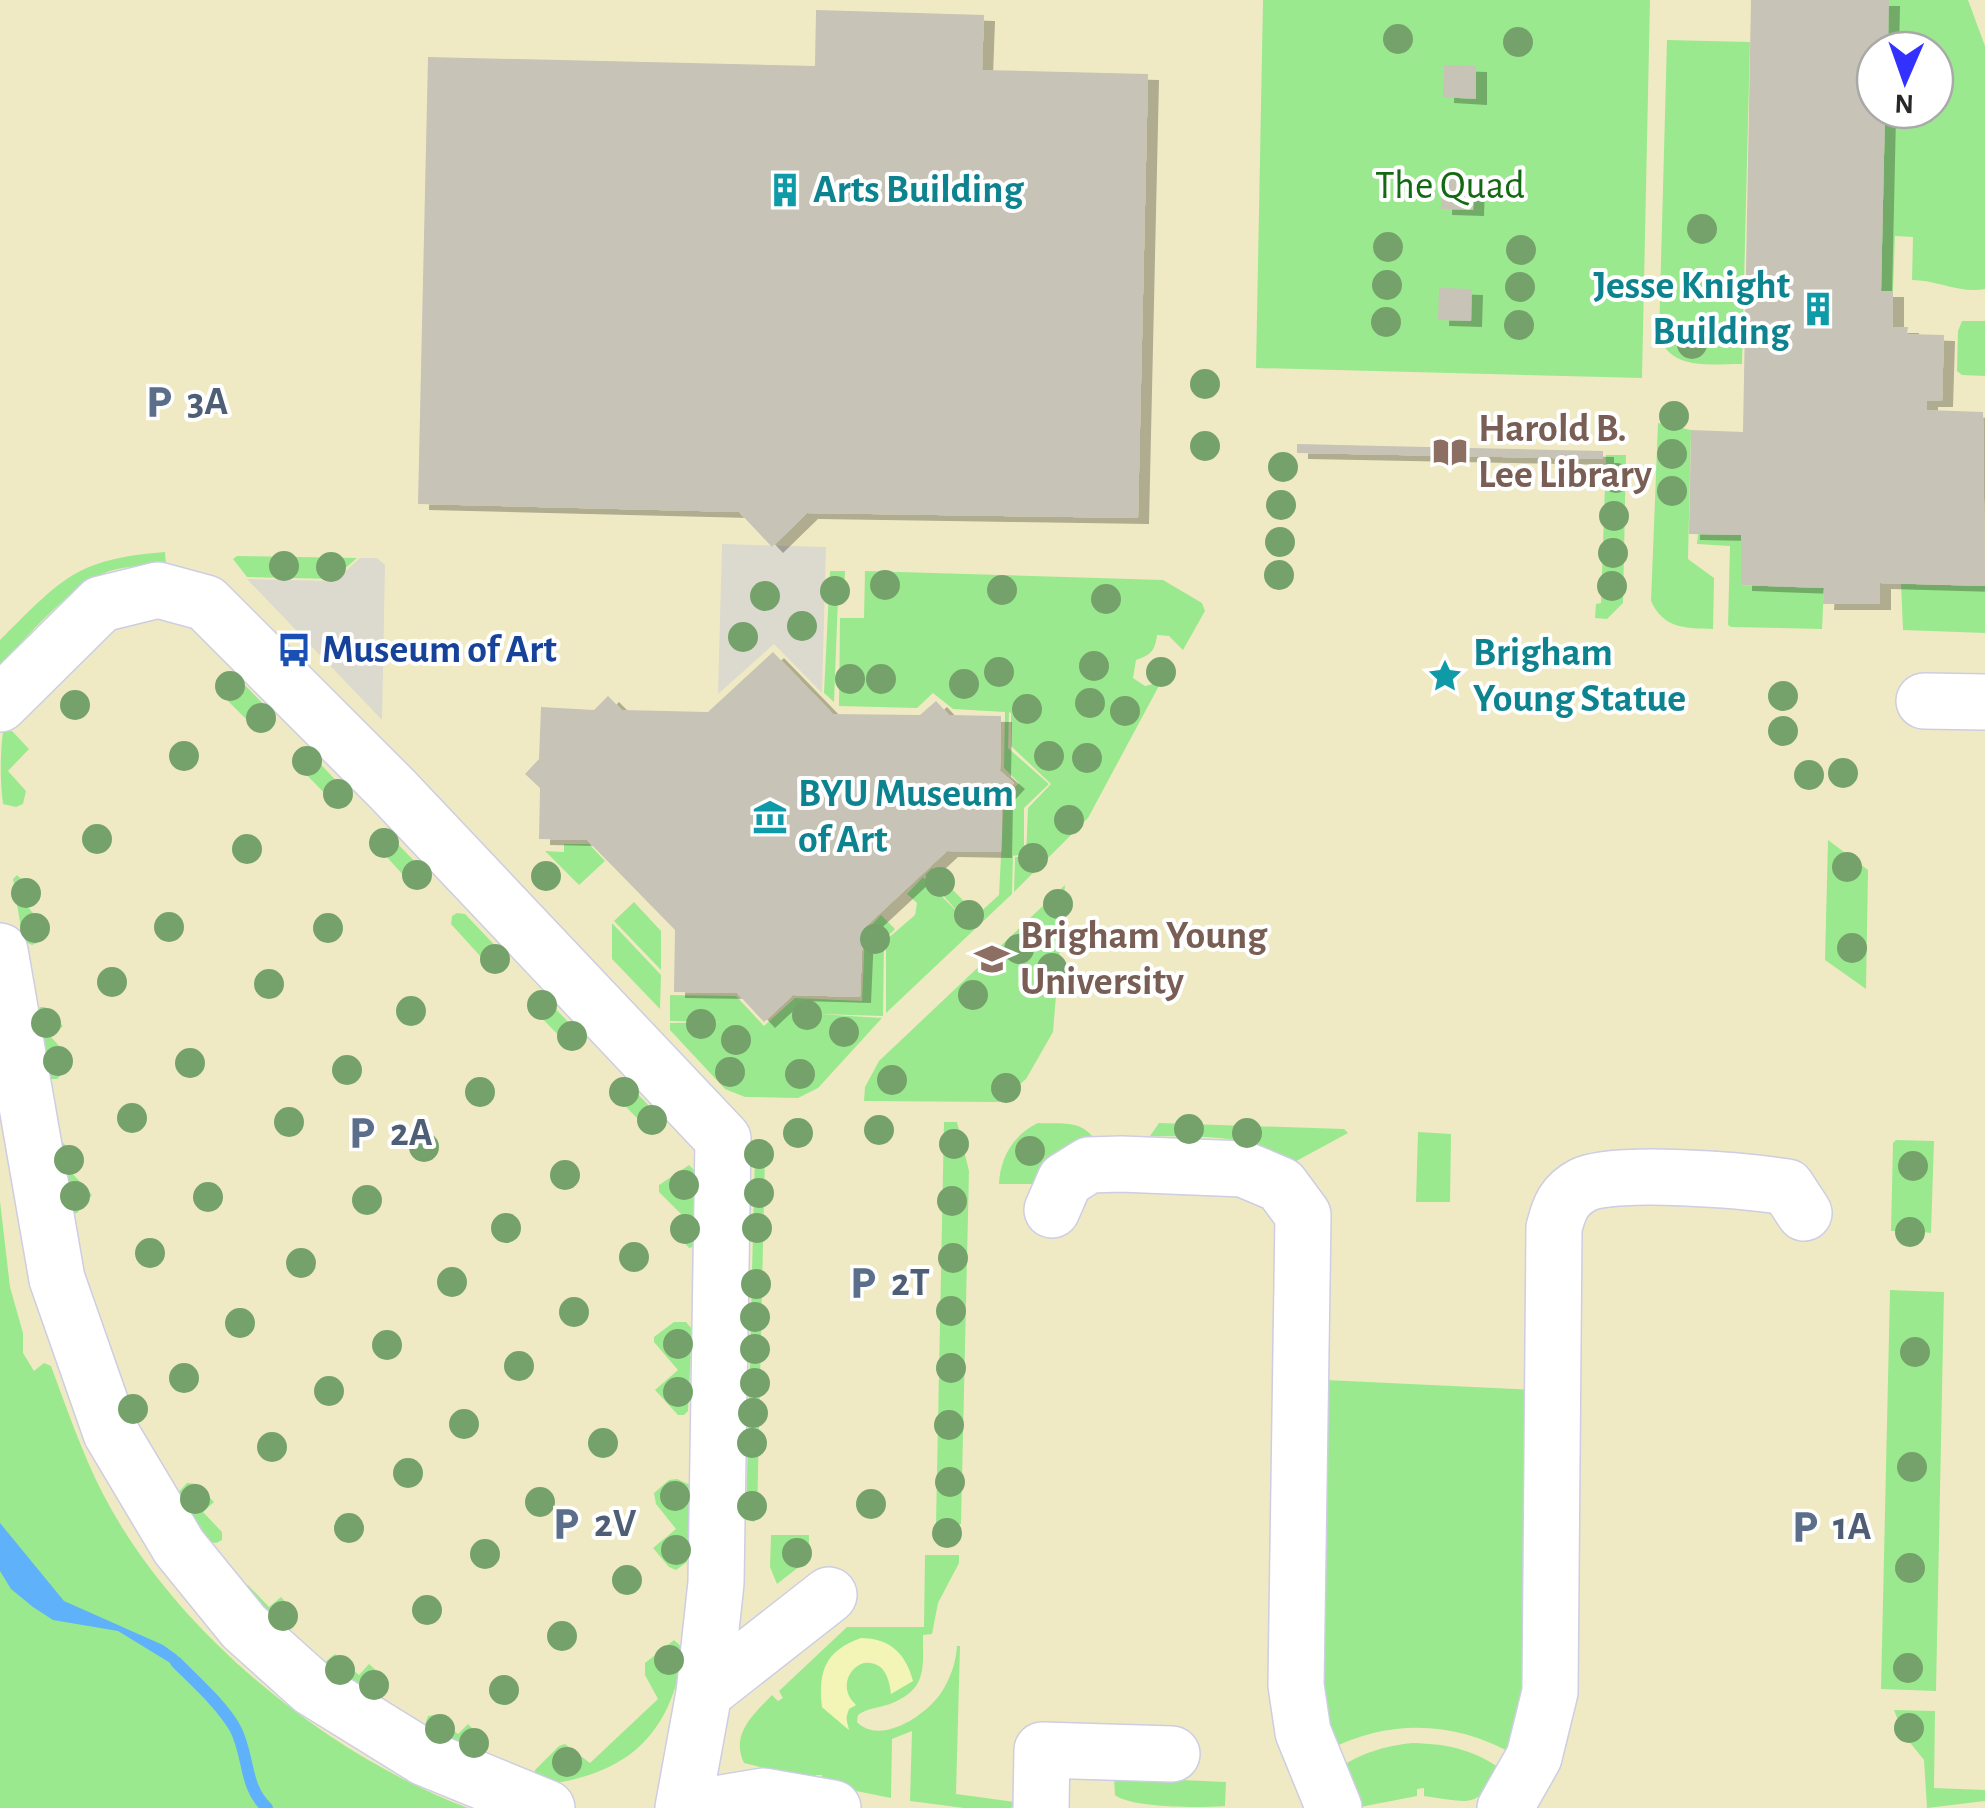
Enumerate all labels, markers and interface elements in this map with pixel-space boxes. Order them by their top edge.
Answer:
north arrow [1855,30,1955,130]
text: N [1894,89,1914,117]
park label: The Quad [1375,166,1525,206]
place label: Arts Building [813,170,1024,210]
building icon: Arts Building [766,171,804,209]
place label: Jesse Knight Building [1593,266,1791,352]
building icon: Jesse Knight Building [1799,290,1837,328]
place label: 3A [187,382,228,422]
parking icon: 3A [140,383,178,421]
place label: Harold B. Lee Library [1478,409,1652,495]
library icon: Harold B. Lee Library [1431,433,1469,471]
place label: Museum of Art [322,630,557,670]
bus stop icon: Museum of Art [275,631,313,669]
place label: Brigham Young Statue [1473,633,1686,719]
place icon: Brigham Young Statue [1426,657,1464,695]
place label: BYU Museum of Art [798,774,1014,860]
museum icon: BYU Museum of Art [751,798,789,836]
place label: Brigham Young University [1020,916,1268,1002]
school or university icon: Brigham Young University [973,940,1011,978]
place label: 2A [390,1113,433,1153]
parking icon: 2A [343,1114,381,1152]
place label: 2T [891,1263,930,1303]
parking icon: 2T [844,1264,882,1302]
place label: 2V [594,1504,637,1544]
parking icon: 2V [547,1505,585,1543]
place label: 1A [1833,1507,1871,1547]
parking icon: 1A [1786,1508,1824,1546]

